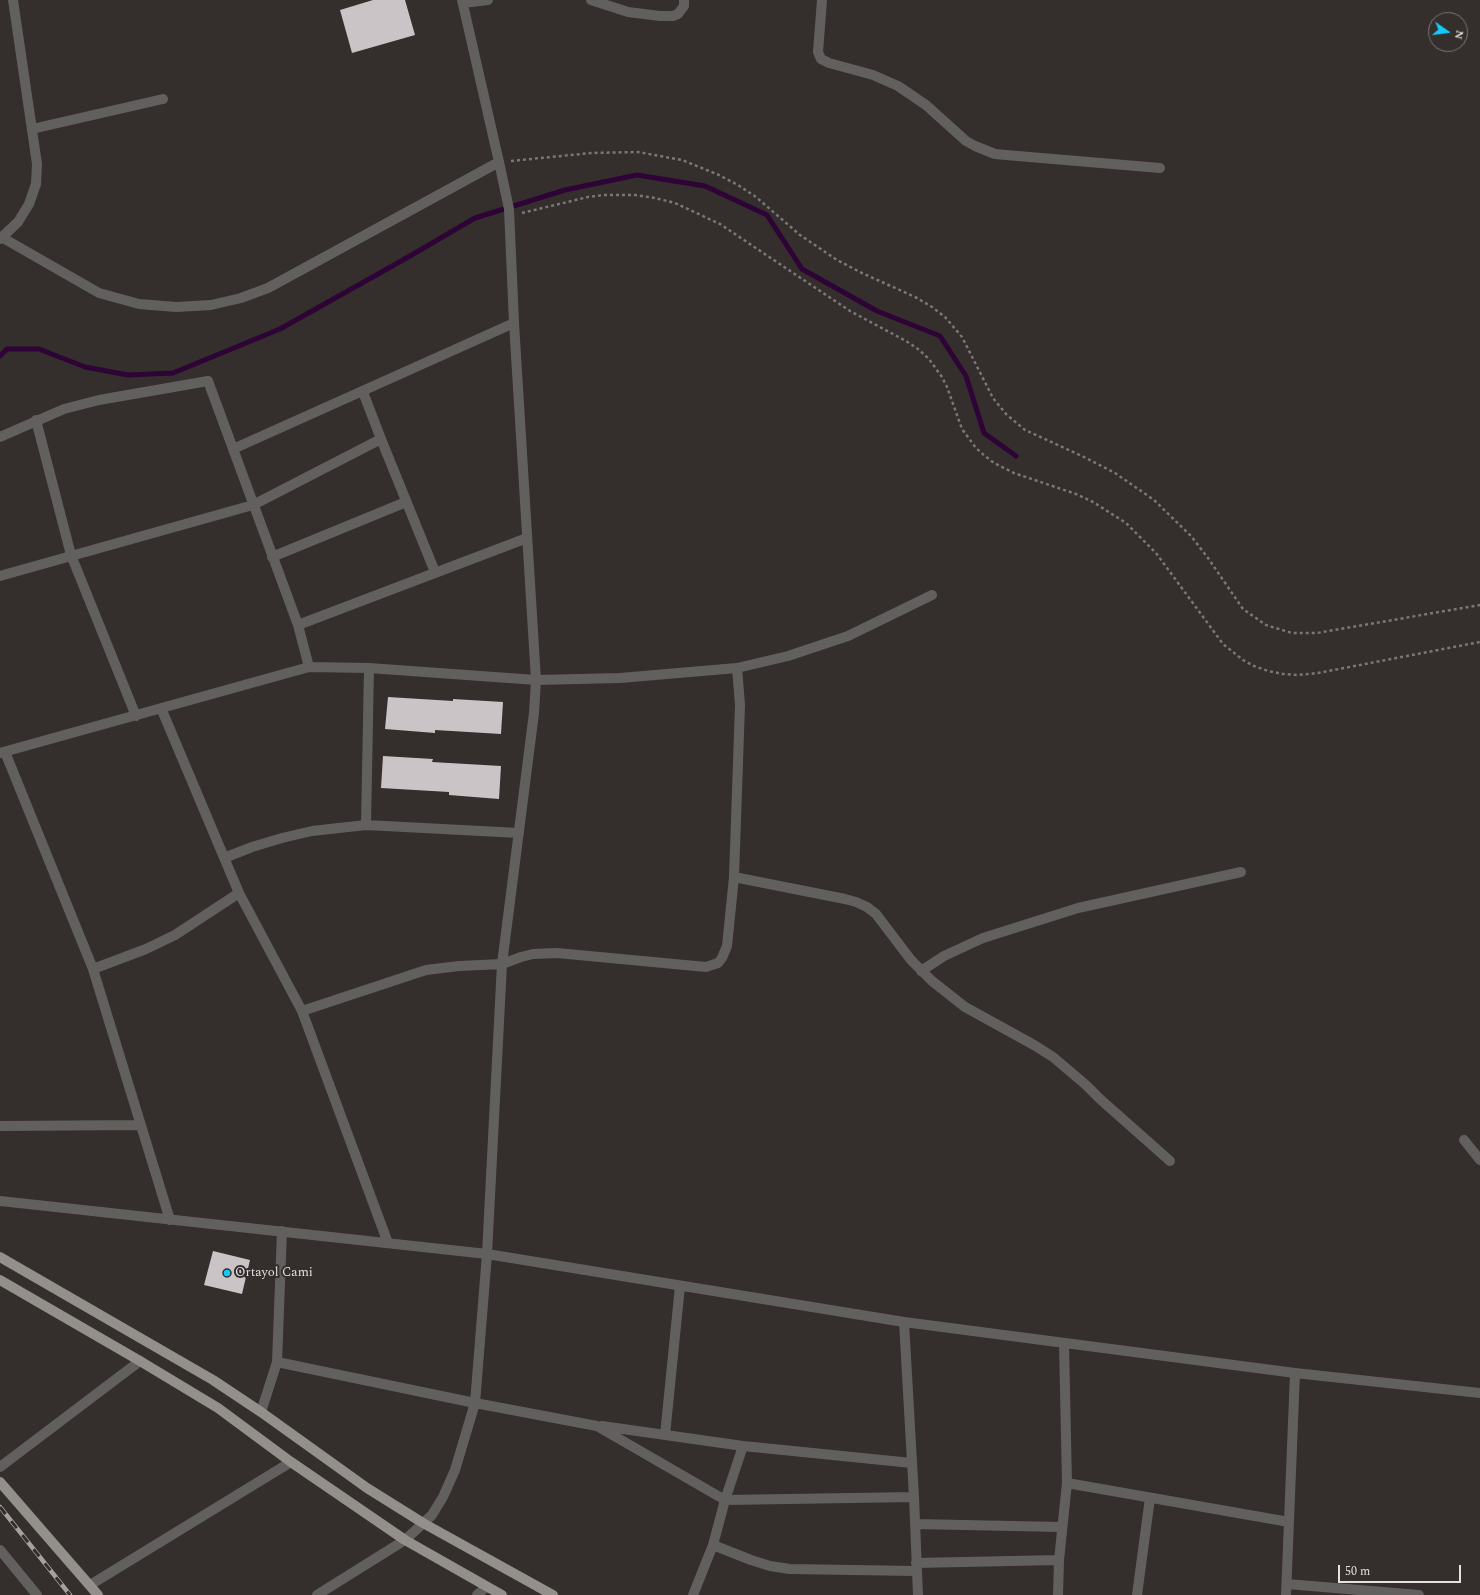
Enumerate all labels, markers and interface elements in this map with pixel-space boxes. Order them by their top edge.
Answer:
north arrow [1428,12,1468,52]
text: N [1450,28,1468,41]
place label: Ortayol Cami [235,1265,313,1281]
marker: Ortayol Cami [222,1268,232,1278]
scale bar [1340,1557,1463,1583]
text: 50 m [1345,1562,1370,1581]

